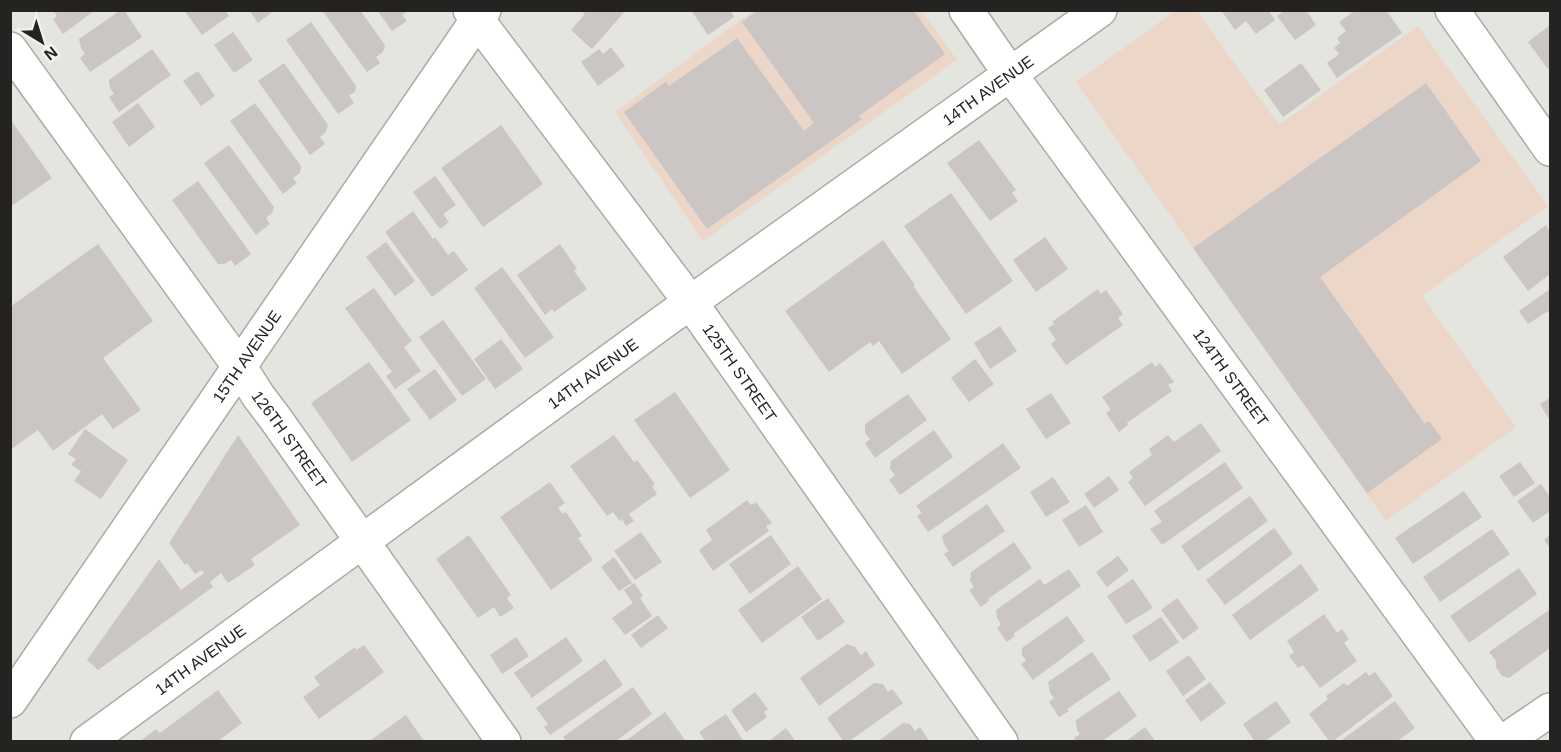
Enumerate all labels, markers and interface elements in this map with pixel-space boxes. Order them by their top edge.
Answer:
north arrow [12,12,72,72]
text: N [41,43,61,64]
street label: 14TH AVENUE [940,52,1037,129]
street label: 15TH AVENUE [209,308,284,406]
street label: 125TH STREET [699,321,780,425]
street label: 124TH STREET [1190,326,1272,429]
street label: 14TH AVENUE [545,335,641,412]
street label: 126TH STREET [248,388,330,492]
street label: 14TH AVENUE [152,621,249,698]

